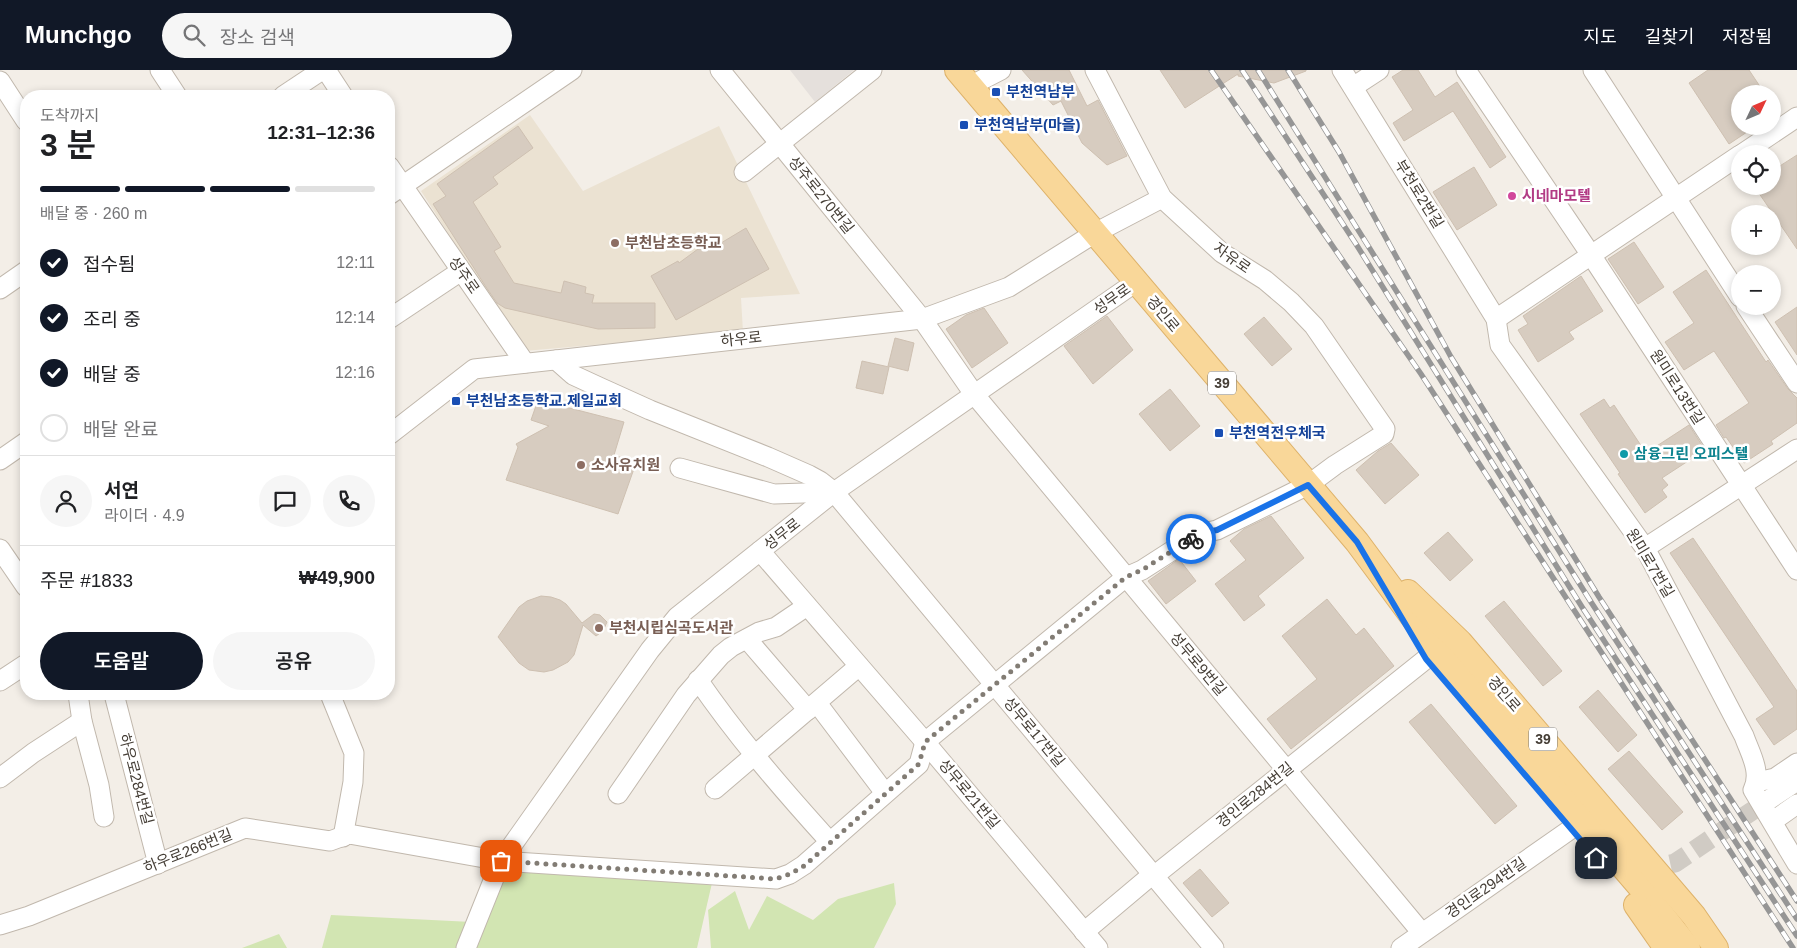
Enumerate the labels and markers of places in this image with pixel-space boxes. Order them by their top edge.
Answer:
place label: 부천역남부 [1006,83,1075,100]
marker: 부천역남부 [990,86,1002,98]
place label: 부천역남부(마을) [974,116,1081,133]
marker: 부천역남부(마을) [958,119,970,131]
place label: 시네마모텔 [1522,187,1591,204]
marker: 시네마모텔 [1506,190,1518,202]
place label: 부천남초등학교 [625,234,722,251]
marker: 부천남초등학교 [609,237,621,249]
place label: 부천남초등학교.제일교회 [466,392,622,409]
marker: 부천남초등학교.제일교회 [450,395,462,407]
place label: 부천역전우체국 [1229,424,1326,441]
marker: 부천역전우체국 [1213,427,1225,439]
place label: 삼융그린 오피스텔 [1634,445,1749,462]
marker: 삼융그린 오피스텔 [1618,448,1630,460]
place label: 소사유치원 [591,456,660,473]
marker: 소사유치원 [575,459,587,471]
place label: 부천시립심곡도서관 [609,619,733,636]
marker: 부천시립심곡도서관 [593,622,605,634]
pin [1575,837,1617,879]
pin [480,840,522,882]

